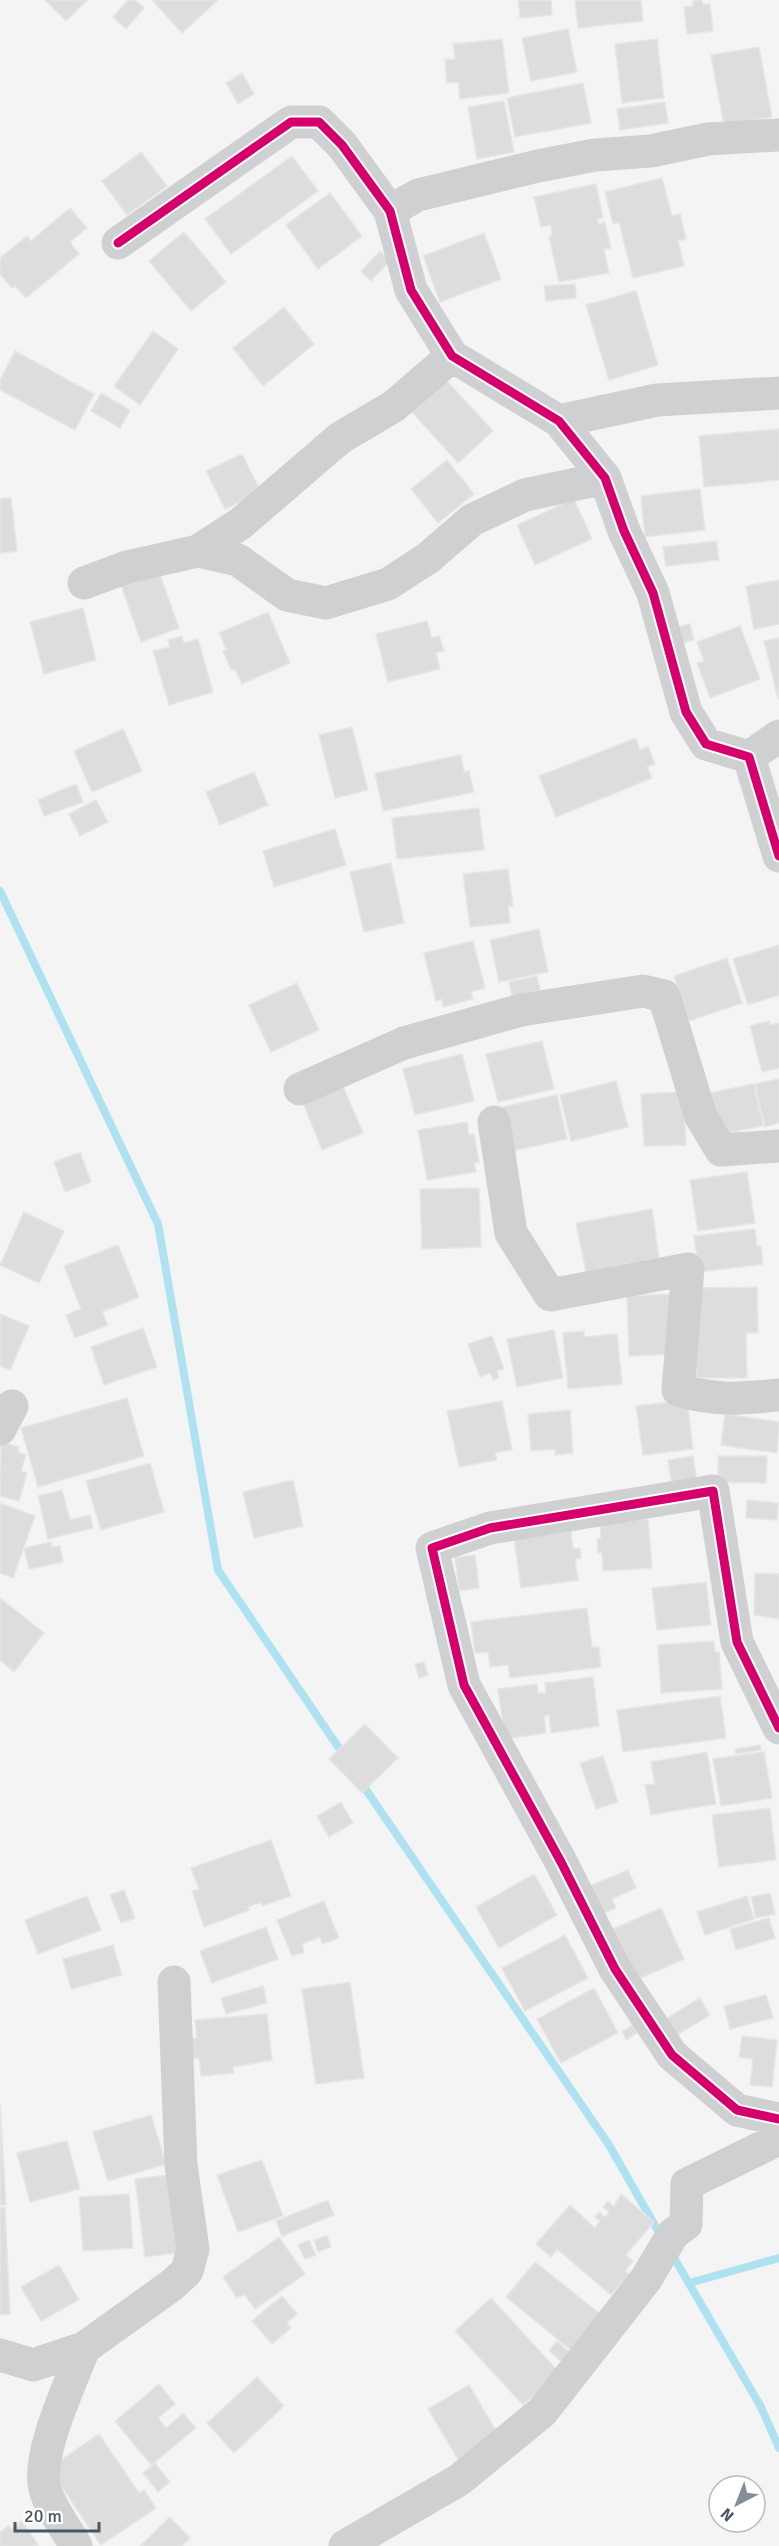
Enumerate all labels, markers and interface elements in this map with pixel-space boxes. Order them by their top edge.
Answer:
north arrow [707,2474,767,2534]
scale bar [15,2495,99,2533]
text: N [717,2503,738,2526]
text: 20 m [24,2505,62,2527]

